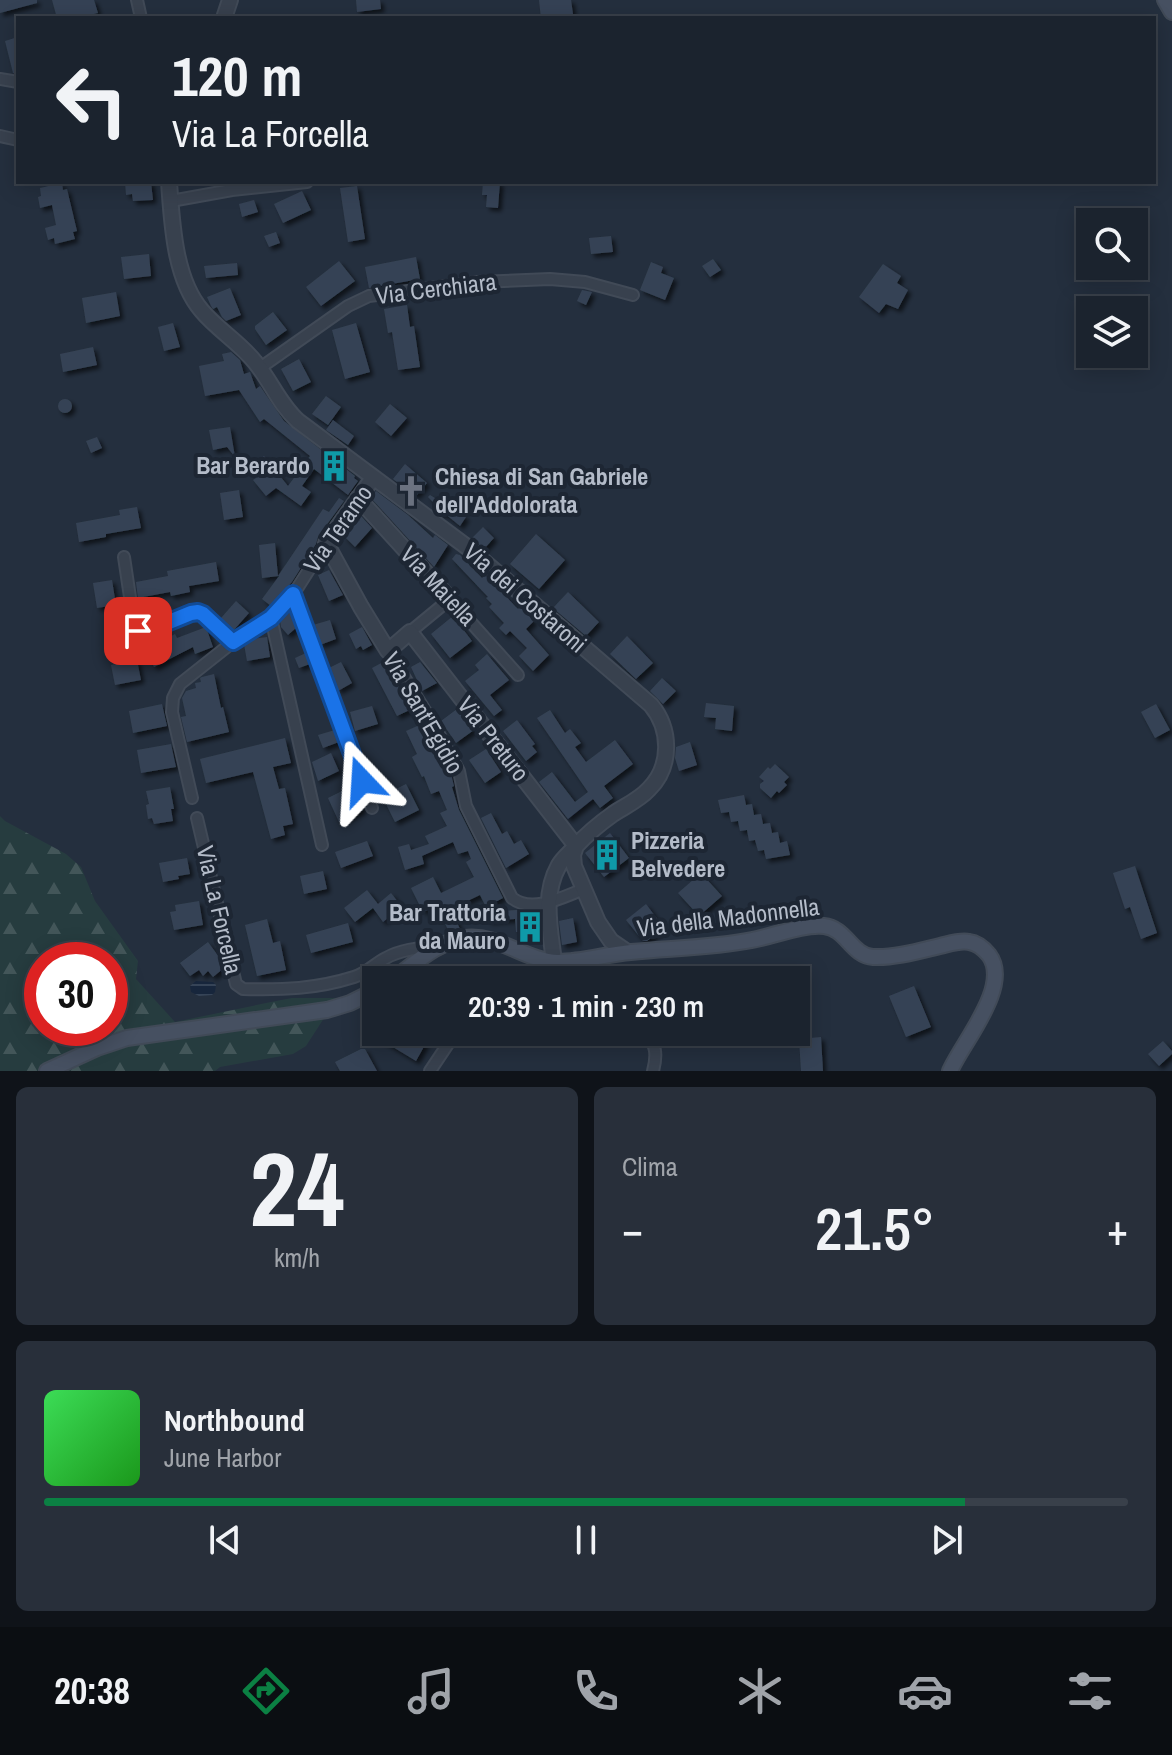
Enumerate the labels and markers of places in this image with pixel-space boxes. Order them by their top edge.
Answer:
place label: Bar Berardo [196,449,310,481]
building icon: Bar Berardo [317,449,351,483]
place label: Chiesa di San Gabriele dell'Addolorata [435,460,648,520]
church icon: Chiesa di San Gabriele dell'Addolorata [394,474,428,508]
pin [104,597,172,665]
place label: Pizzeria Belvedere [631,824,725,884]
building icon: Pizzeria Belvedere [590,838,624,872]
place label: Bar Trattoria da Mauro [389,896,506,956]
building icon: Bar Trattoria da Mauro [513,910,547,944]

